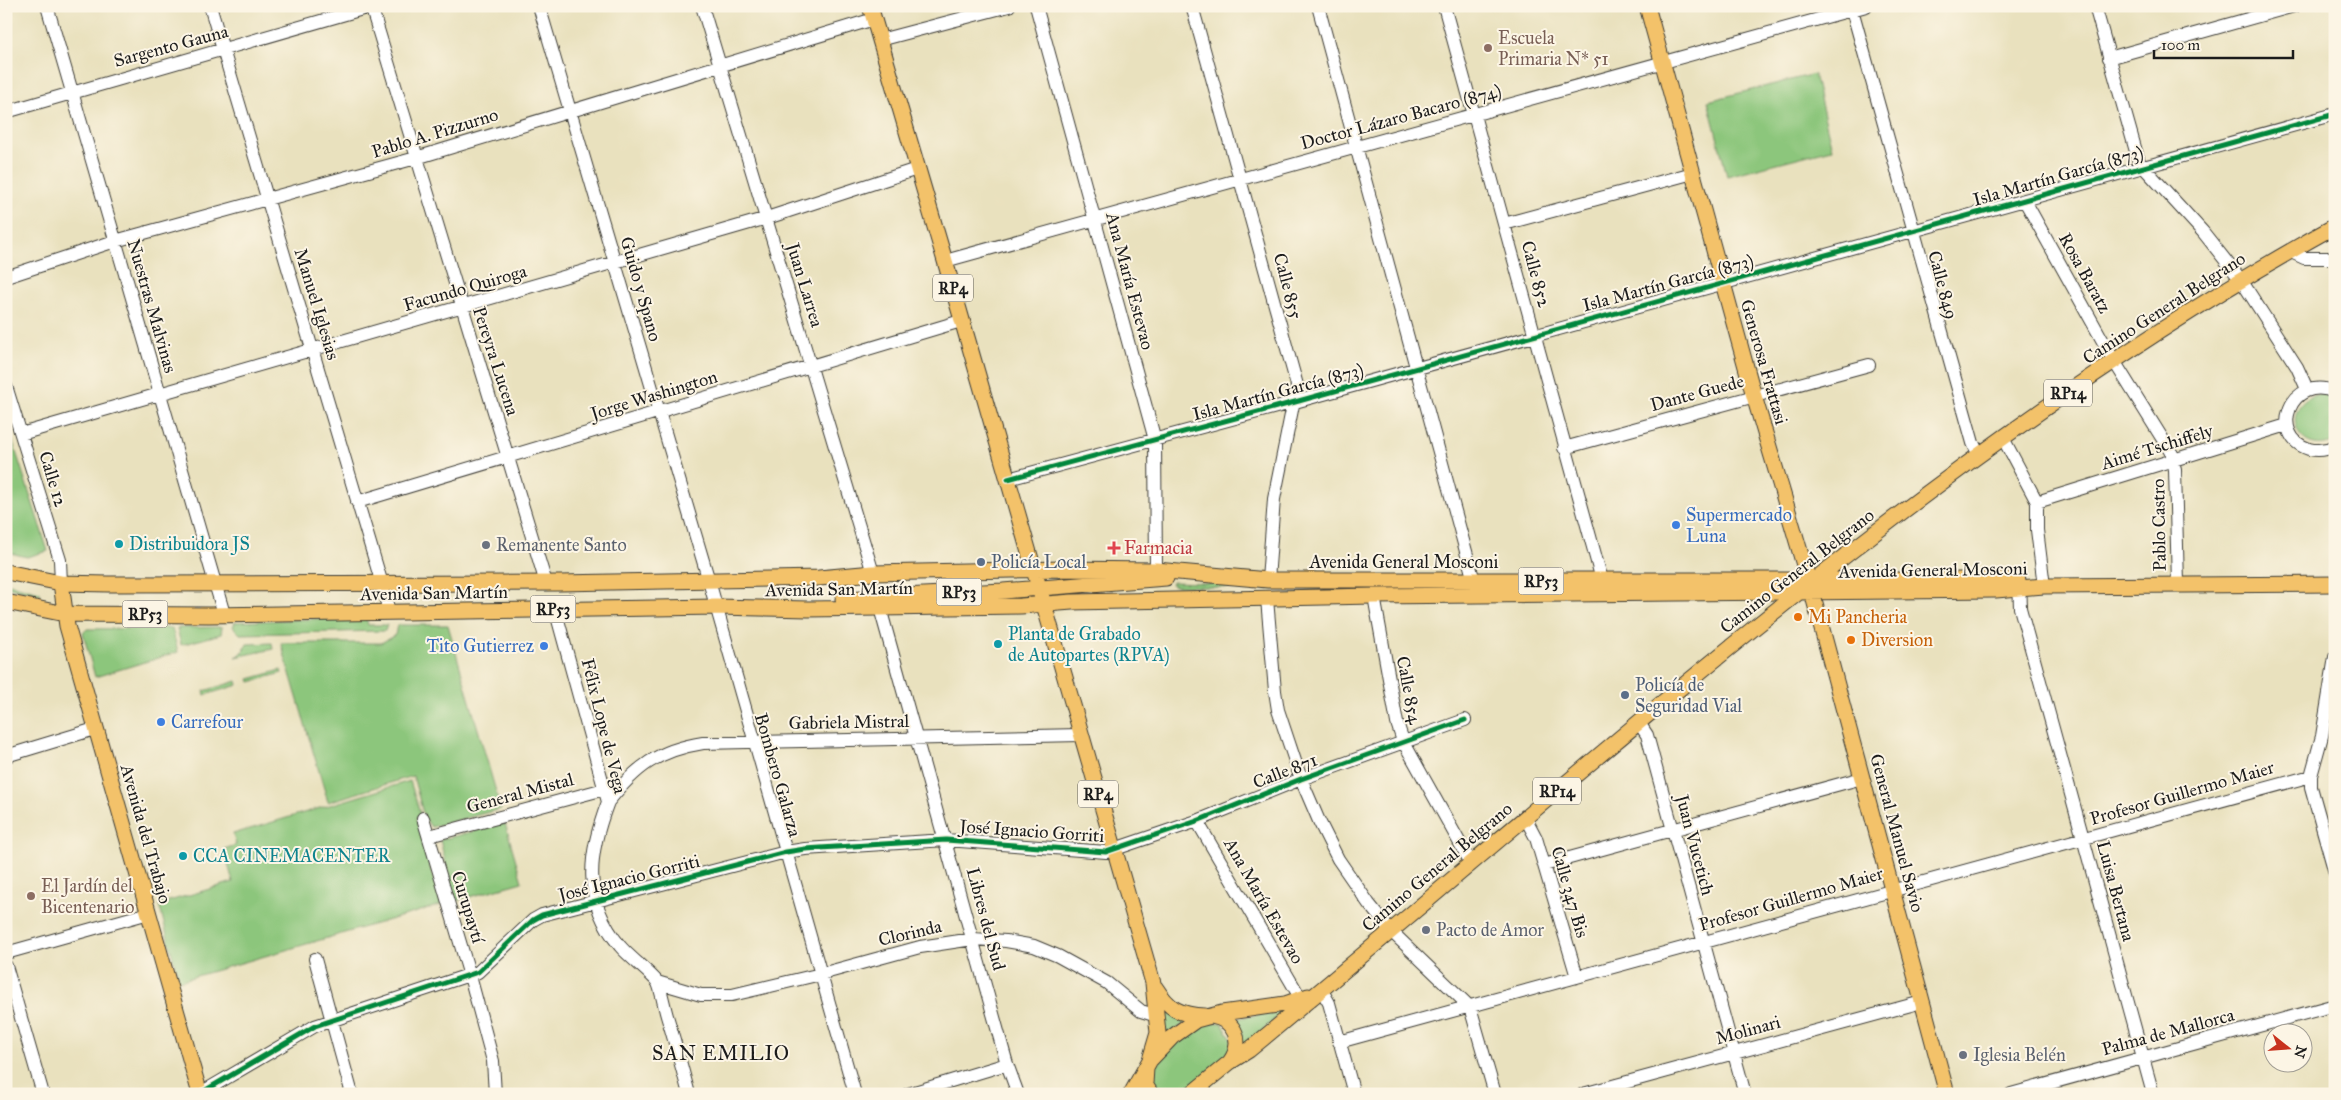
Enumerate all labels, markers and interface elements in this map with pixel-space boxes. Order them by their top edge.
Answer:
street label: Sargento Gauna [111,20,231,73]
place label: Escuela Primaria N* 51 [1498,27,1609,70]
scale bar [2154,28,2292,60]
text: 100 m [2161,36,2201,54]
marker: Escuela Primaria N* 51 [1482,42,1494,54]
street label: Doctor Lázaro Bacaro (874) [1298,80,1504,155]
street label: Pablo A. Pizzurno [369,103,501,163]
street label: Isla Martín García (873) [1970,141,2146,212]
street label: Ana María Estevao [1101,209,1159,352]
street label: Rosa Baratz [2054,229,2116,317]
street label: Guido y Spano [616,234,666,344]
street label: Nuestras Malvinas [122,237,182,375]
street label: Juan Larrea [780,238,828,331]
street label: Calle 852 [1517,238,1555,310]
street label: Manuel Iglesias [289,246,344,363]
street label: Camino General Belgrano [2078,247,2250,370]
street label: Calle 849 [1923,248,1963,322]
street label: Isla Martín García (873) [1580,250,1756,317]
street label: Calle 855 [1269,251,1307,322]
street label: Facundo Quiroga [401,260,530,317]
road number: RP4 [933,274,973,302]
street label: Generosa Frattasi [1736,297,1792,427]
street label: Pereyra Lucena [468,304,524,419]
street label: Isla Martín García (873) [1190,359,1366,426]
street label: Jorge Washington [586,365,721,426]
street label: Dante Guede [1648,370,1746,416]
road number: RP14 [2044,379,2092,406]
street label: Aimé Tschiffely [2097,419,2216,475]
street label: Calle 12 [34,449,72,510]
street label: Pablo Castro [2147,478,2171,572]
place label: Supermercado Luna [1686,504,1792,547]
street label: Camino General Belgrano [1715,504,1879,639]
marker: Supermercado Luna [1670,519,1682,531]
place label: Distribuidora JS [129,533,250,556]
place label: Remanente Santo [496,534,627,556]
place label: Farmacia [1124,537,1193,559]
marker: Distribuidora JS [113,538,125,550]
marker: Remanente Santo [480,539,492,551]
marker: Farmacia [1108,542,1120,554]
place label: Policía Local [991,551,1086,573]
street label: Avenida General Mosconi [1308,551,1499,573]
marker: Policía Local [975,556,987,568]
street label: Avenida General Mosconi [1837,557,2028,583]
road number: RP53 [1518,568,1564,594]
street label: Avenida San Martín [764,577,913,601]
road number: RP53 [936,578,982,606]
street label: Avenida San Martín [359,581,508,605]
road number: RP53 [530,596,576,622]
road number: RP53 [122,600,168,628]
place label: Mi Pancheria [1808,606,1907,628]
marker: Mi Pancheria [1792,611,1804,623]
place label: Planta de Grabado de Autopartes (RPVA) [1008,623,1170,667]
place label: Diversion [1861,629,1933,651]
marker: Diversion [1845,634,1857,646]
place label: Tito Gutierrez [427,635,534,657]
marker: Planta de Grabado de Autopartes (RPVA) [992,638,1004,650]
marker: Tito Gutierrez [538,640,550,652]
street label: Calle 854 [1392,654,1427,727]
street label: Félix Lope de Vega [576,656,632,797]
place label: Policía de Seguridad Vial [1635,674,1742,718]
marker: Policía de Seguridad Vial [1619,689,1631,701]
street label: Bombero Galarza [750,710,806,840]
street label: Gabriela Mistral [789,710,910,734]
place label: Carrefour [171,711,243,733]
marker: Carrefour [155,716,167,728]
street label: Calle 871 [1250,749,1320,793]
street label: General Manuel Savio [1865,751,1929,915]
street label: Profesor Guillermo Maier [2087,756,2277,830]
street label: Avenida del Trabajo [115,761,176,906]
street label: General Mistal [464,768,576,818]
road number: RP14 [1533,778,1581,804]
road number: RP4 [1078,781,1118,808]
street label: Juan Vucetich [1670,790,1719,898]
street label: Camino General Belgrano [1357,798,1517,937]
street label: José Ignacio Gorriti [957,815,1105,848]
street label: Ana María Estevao [1219,833,1309,968]
street label: Luisa Bertana [2092,838,2140,944]
street label: Calle 347 Bis [1546,844,1594,940]
place label: CCA CINEMACENTER [193,845,392,867]
marker: CCA CINEMACENTER [177,850,189,862]
street label: José Ignacio Gorriti [554,850,702,908]
street label: Profesor Guillermo Maier [1696,862,1886,936]
street label: Libres del Sud [962,865,1010,973]
street label: Curupaytí [447,868,490,947]
place label: El Jardín del Bicentenario [41,875,134,918]
marker: El Jardín del Bicentenario [25,890,37,902]
street label: Clorinda [876,915,944,951]
place label: Pacto de Amor [1436,919,1544,941]
marker: Pacto de Amor [1420,924,1432,936]
street label: Palma de Mallorca [2099,1004,2237,1060]
street label: Molinari [1713,1011,1783,1049]
north arrow [2264,1022,2314,1072]
district label: SAN EMILIO [652,1041,790,1065]
text: N [2290,1043,2310,1060]
place label: Iglesia Belén [1973,1044,2066,1067]
marker: Iglesia Belén [1957,1049,1969,1061]

